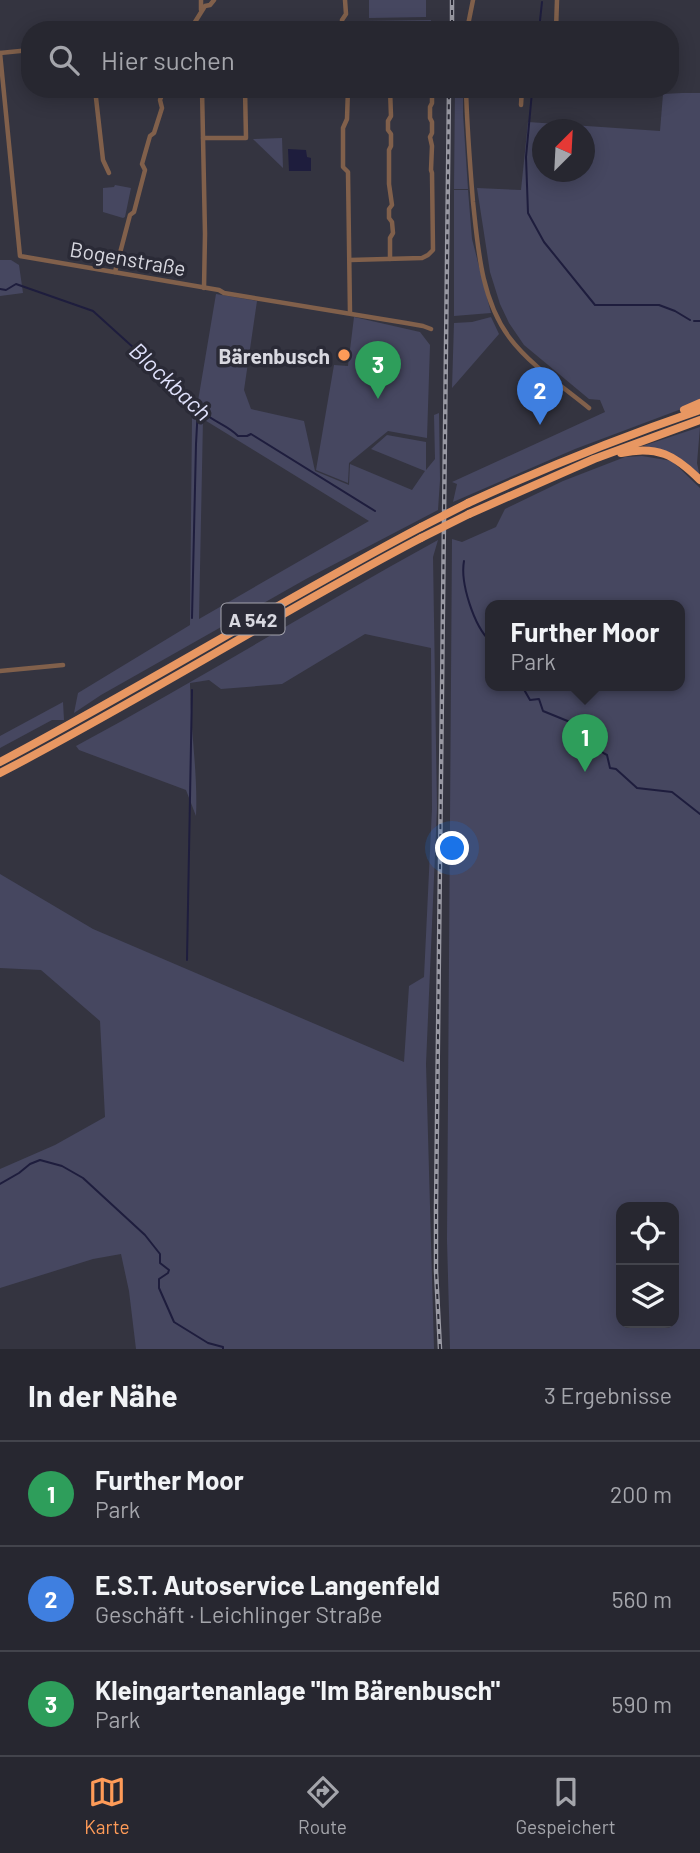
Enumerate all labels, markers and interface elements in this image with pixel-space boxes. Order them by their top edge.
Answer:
search box [21,21,679,98]
icon: search [45,41,83,79]
text: Hier suchen [101,44,235,75]
north arrow [532,119,595,182]
street label: Bogenstraße [68,236,188,280]
water label: Blockbach [124,336,218,426]
pin: 3 [355,341,401,399]
place label: Bärenbusch [219,343,330,368]
marker: Bärenbusch [336,347,352,363]
pin: 2 [517,367,563,425]
popup [485,600,685,691]
road number: A 542 [222,604,284,634]
text: Further Moor [511,616,659,647]
text: Park [511,647,556,675]
pin: 1 [562,714,608,772]
your location [435,831,469,865]
map controls [616,1202,679,1328]
button: locate [616,1202,679,1265]
button: layers [616,1265,679,1328]
text: In der Nähe [28,1377,178,1413]
text: 3 Ergebnisse [544,1381,672,1409]
text: Further Moor [95,1464,244,1495]
text: 1 [47,1480,55,1508]
text: 200 m [610,1480,672,1508]
text: Park [95,1495,140,1523]
text: E.S.T. Autoservice Langenfeld [95,1569,440,1600]
text: 2 [45,1585,57,1613]
text: 560 m [612,1585,672,1613]
text: Geschäft · Leichlinger Straße [95,1600,382,1628]
text: Kleingartenanlage "Im Bärenbusch" [95,1674,500,1705]
text: 3 [45,1690,57,1718]
text: 590 m [612,1690,672,1718]
text: Park [95,1705,140,1733]
tab: Karte [84,1773,130,1838]
tab: Route [298,1773,347,1838]
tab: Gespeichert [515,1773,616,1838]

